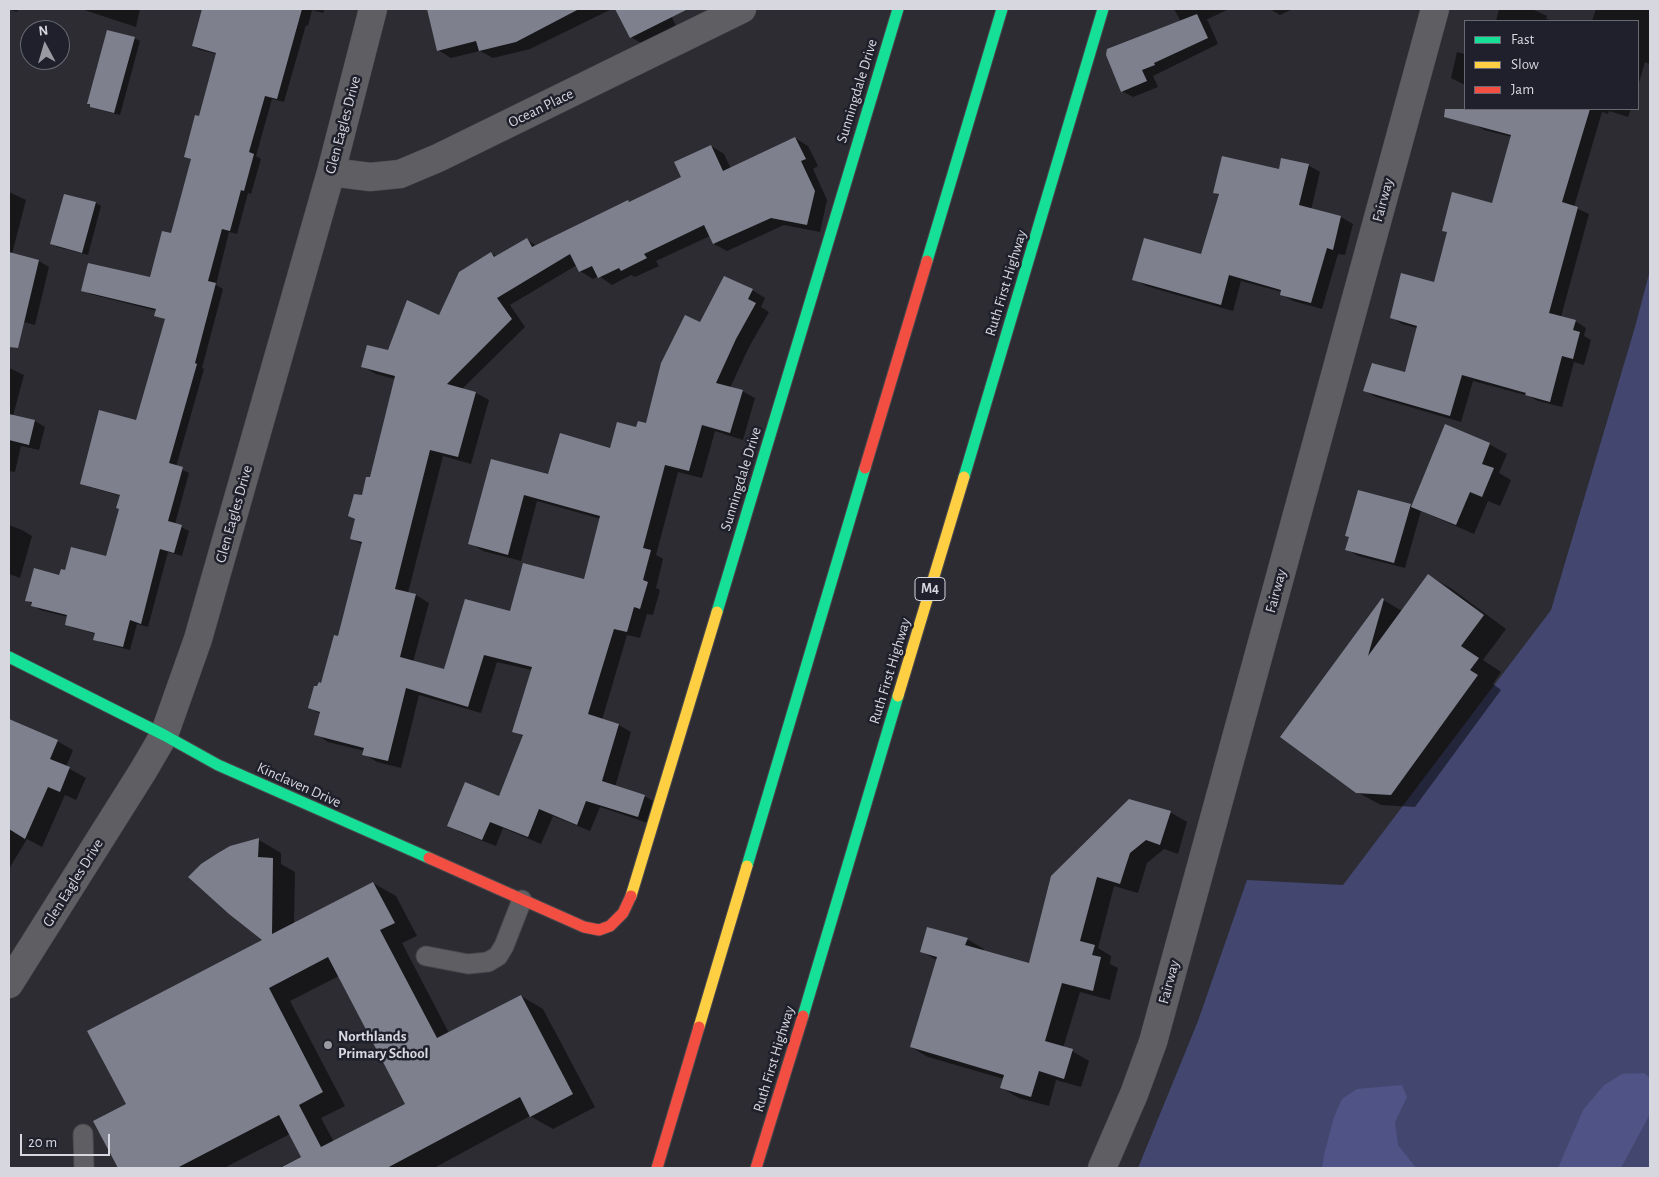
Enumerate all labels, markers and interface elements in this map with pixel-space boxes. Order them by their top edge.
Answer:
north arrow [20,20,70,70]
legend [1464,20,1639,110]
text: N [38,24,49,39]
text: Fast [1511,32,1534,47]
street label: Sunningdale Drive [833,37,881,145]
text: Slow [1511,57,1539,72]
street label: Glen Eagles Drive [321,74,365,176]
text: Jam [1511,82,1534,97]
street label: Ocean Place [505,84,577,132]
street label: Fairway [1369,176,1397,224]
street label: Ruth First Highway [981,228,1031,338]
street label: Sunningdale Drive [717,425,765,533]
street label: Glen Eagles Drive [211,463,257,565]
street label: Fairway [1262,567,1290,615]
road number: M4 [915,578,945,600]
street label: Ruth First Highway [865,616,915,726]
street label: Kinclaven Drive [254,758,344,812]
street label: Glen Eagles Drive [39,836,107,930]
street label: Fairway [1155,958,1183,1006]
street label: Ruth First Highway [749,1004,799,1114]
place label: Northlands Primary School [338,1027,429,1062]
marker: Northlands Primary School [322,1039,334,1051]
scale bar [22,1124,112,1156]
text: 20 m [28,1135,57,1150]

